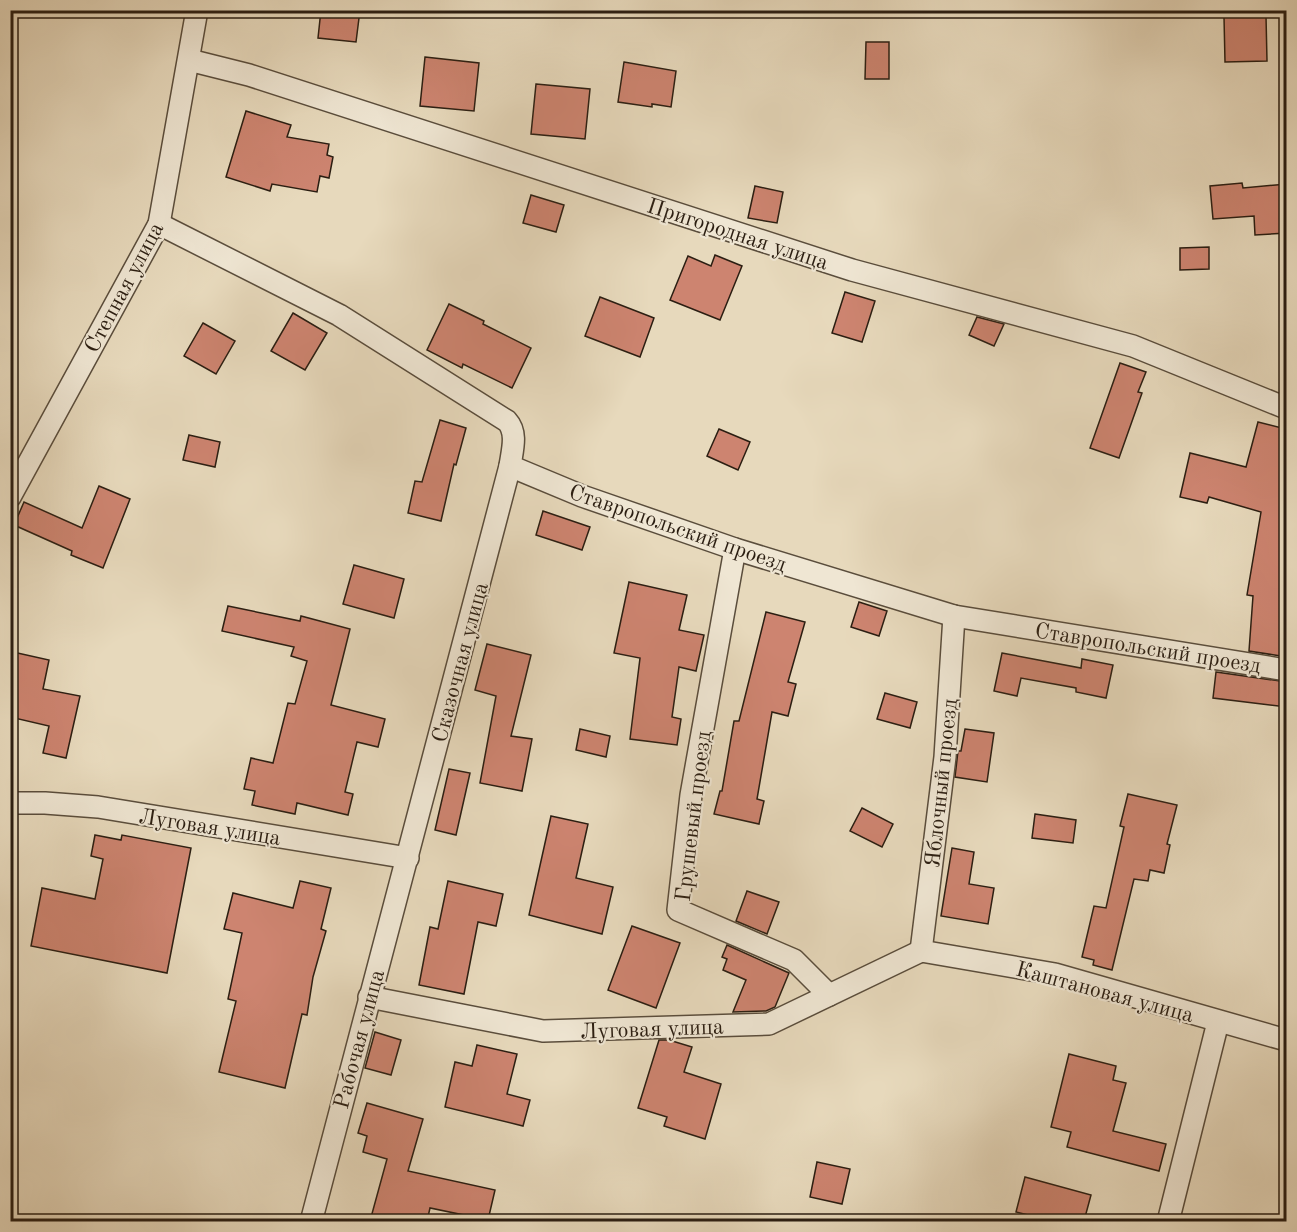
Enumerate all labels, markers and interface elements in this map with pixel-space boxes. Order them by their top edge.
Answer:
street label: Пригородная улица [644,195,831,275]
street label: Степная улица [81,219,168,357]
street label: Ставропольский проезд [566,481,789,577]
street label: Сказочная улица [429,580,493,745]
street label: Ставропольский проезд [1033,620,1262,678]
street label: Яблочный проезд [922,697,962,869]
street label: Грушевый проезд [673,730,715,903]
street label: Луговая улица [137,806,282,850]
street label: Каштановая улица [1013,959,1196,1027]
street label: Рабочая улица [331,967,389,1112]
street label: Луговая улица [580,1016,724,1043]

